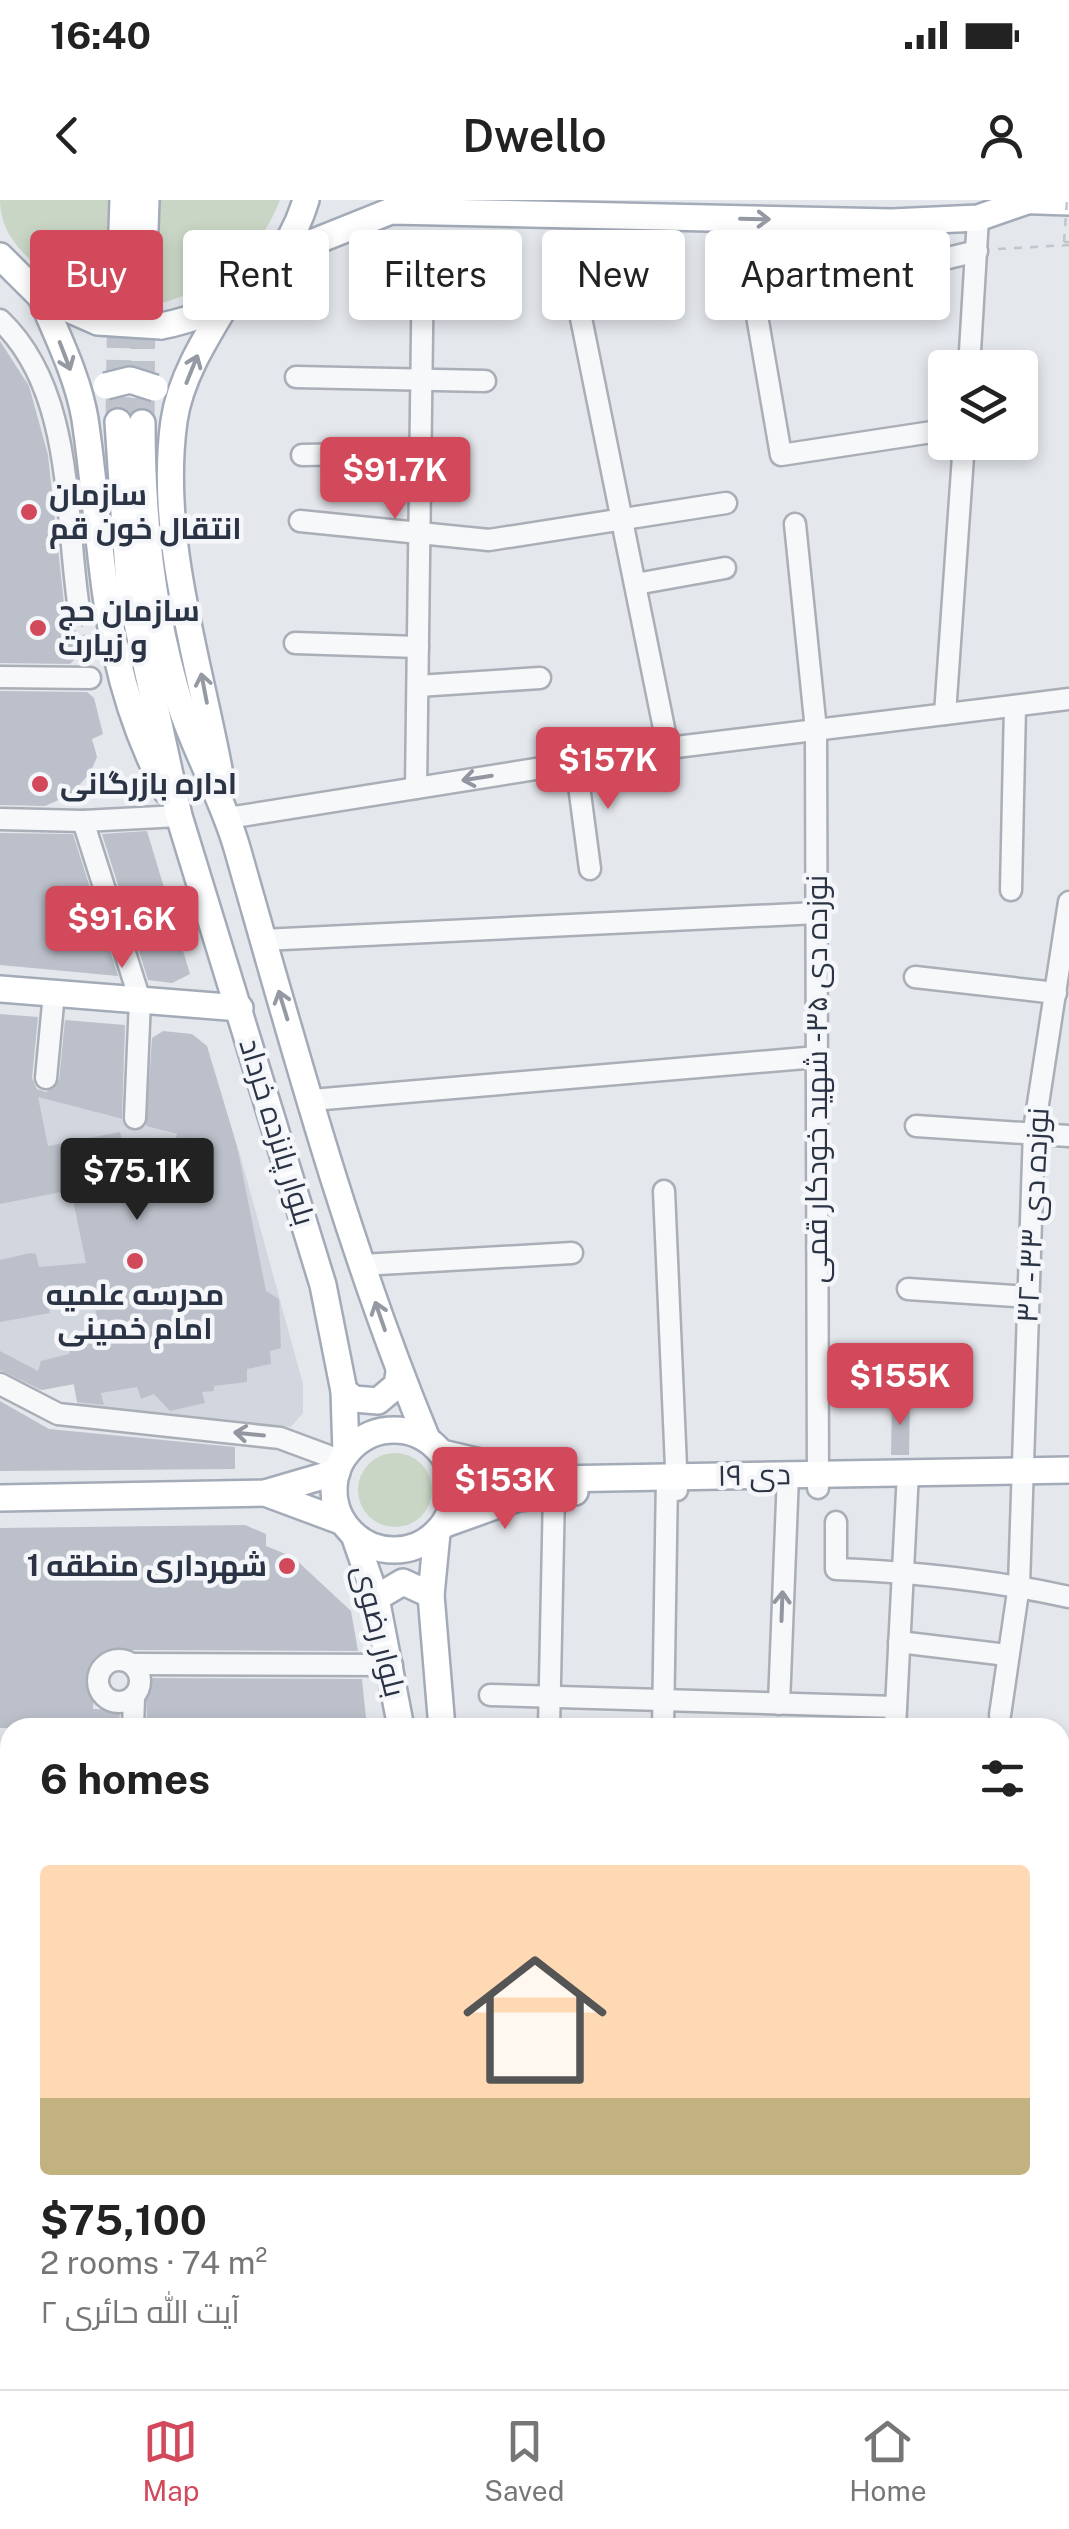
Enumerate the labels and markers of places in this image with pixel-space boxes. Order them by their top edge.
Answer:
pin: $91.7K [314,437,476,522]
place label: سازمان انتقال خون قم [49,476,242,549]
marker: سازمان انتقال خون قم [18,501,40,523]
place label: سازمان حج و زیارت [58,592,200,663]
marker: سازمان حج و زیارت [27,617,49,639]
pin: $157K [538,727,678,812]
place label: اداره بازرگانی [60,765,237,802]
marker: اداره بازرگانی [29,773,51,795]
pin: $91.6K [41,886,203,971]
pin: $75.1K [56,1138,218,1223]
marker: مدرسه علمیه امام خمینی [124,1250,146,1272]
place label: مدرسه علمیه امام خمینی [46,1276,224,1349]
pin: $155K [830,1343,970,1428]
pin: $153K [435,1447,575,1532]
place label: شهرداری منطقه 1 [27,1547,267,1584]
marker: شهرداری منطقه 1 [276,1555,298,1577]

